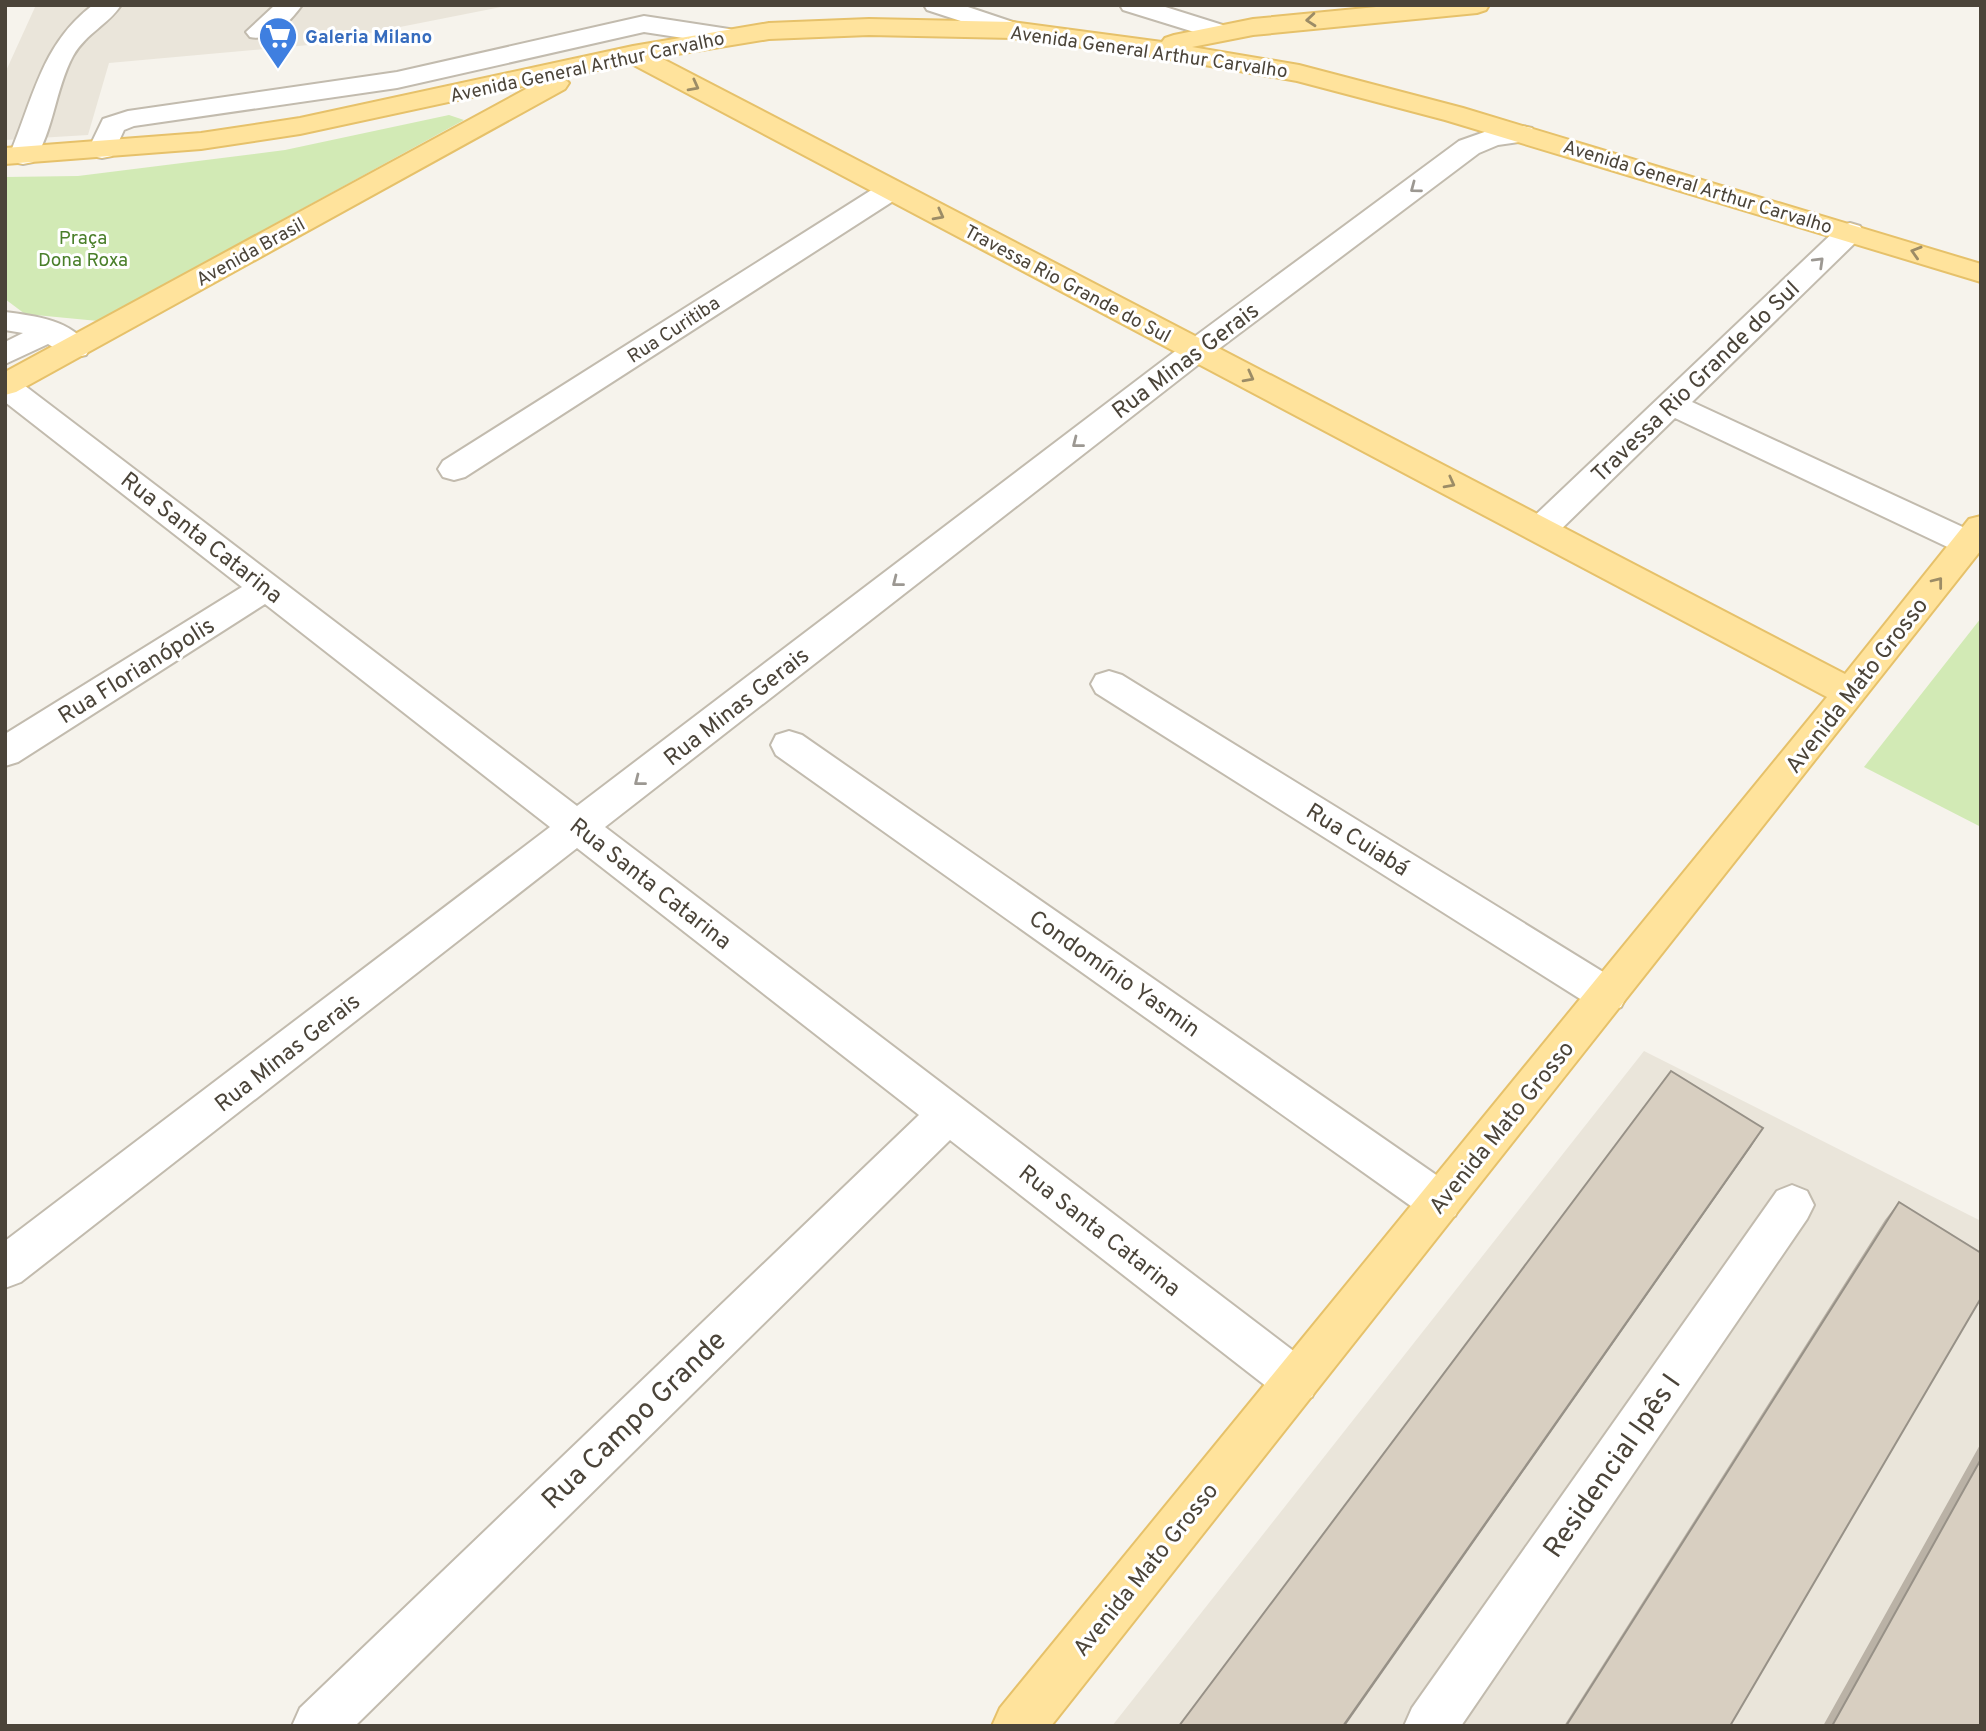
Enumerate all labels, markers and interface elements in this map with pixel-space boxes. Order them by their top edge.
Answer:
one-way arrow [1305,13,1317,28]
supermarket icon: Galeria Milano [257,15,299,70]
street label: Avenida General Arthur Carvalho [1008,22,1289,84]
place label: Galeria Milano [305,26,432,50]
street label: Avenida General Arthur Carvalho [448,27,727,109]
one-way arrow [687,78,699,91]
street label: Avenida General Arthur Carvalho [1560,136,1835,240]
one-way arrow [1410,179,1422,192]
one-way arrow [931,206,944,220]
street label: Avenida Brasil [192,213,310,293]
street label: Travessa Rio Grande do Sul [960,220,1174,349]
park label: Praça Dona Roxa [38,227,128,273]
one-way arrow [1910,246,1922,261]
one-way arrow [1811,258,1824,271]
street label: Travessa Rio Grande do Sul [1586,276,1807,490]
street label: Rua Curitiba [623,292,725,369]
street label: Rua Minas Gerais [1107,297,1266,427]
one-way arrow [1241,369,1254,383]
one-way arrow [1072,435,1085,447]
street label: Rua Santa Catarina [114,467,287,611]
one-way arrow [1443,475,1455,488]
one-way arrow [892,574,904,587]
one-way arrow [1930,577,1942,590]
street label: Avenida Mato Grosso [1780,593,1936,780]
street label: Rua Florianópolis [54,612,221,732]
street label: Rua Minas Gerais [659,642,816,774]
one-way arrow [634,772,647,785]
street label: Rua Cuiabá [1300,798,1414,884]
street label: Rua Santa Catarina [563,813,736,957]
street label: Condomínio Yasmin [1022,905,1205,1045]
street label: Rua Minas Gerais [210,988,367,1120]
street label: Avenida Mato Grosso [1424,1036,1582,1221]
street label: Rua Santa Catarina [1012,1160,1185,1304]
street label: Rua Campo Grande [535,1324,735,1518]
street label: Residencial Ipês I [1537,1368,1690,1566]
street label: Avenida Mato Grosso [1068,1478,1226,1663]

